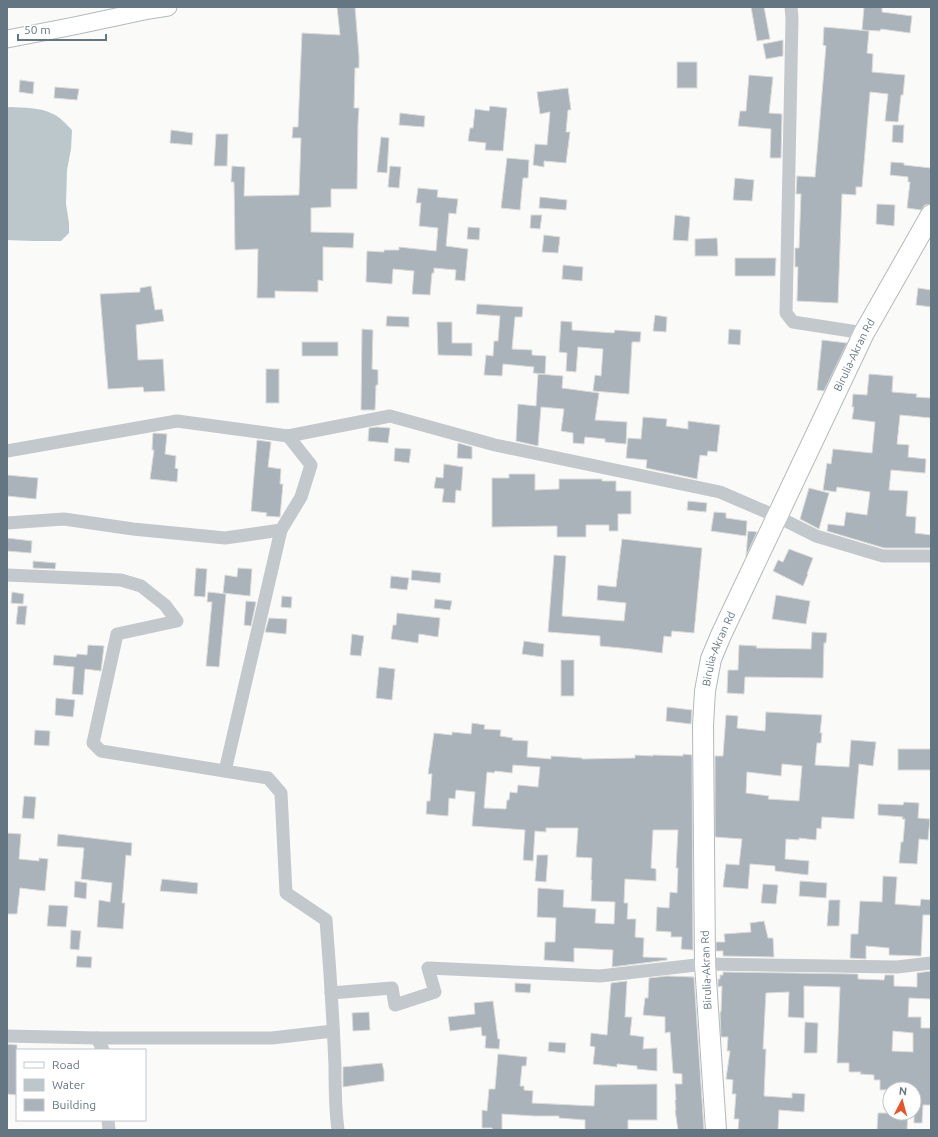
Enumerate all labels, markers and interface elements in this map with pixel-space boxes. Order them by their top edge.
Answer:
scale bar [18,16,106,42]
text: 50 m [24,23,51,36]
street label: Birulia-Akran Rd [831,317,877,393]
street label: Birulia-Akran Rd [700,609,737,687]
street label: Birulia-Akran Rd [699,930,713,1010]
legend [16,1049,146,1121]
text: Road [52,1058,80,1071]
text: Water [52,1078,85,1091]
north arrow [882,1081,922,1121]
text: N [898,1085,908,1097]
text: Building [52,1098,96,1111]

